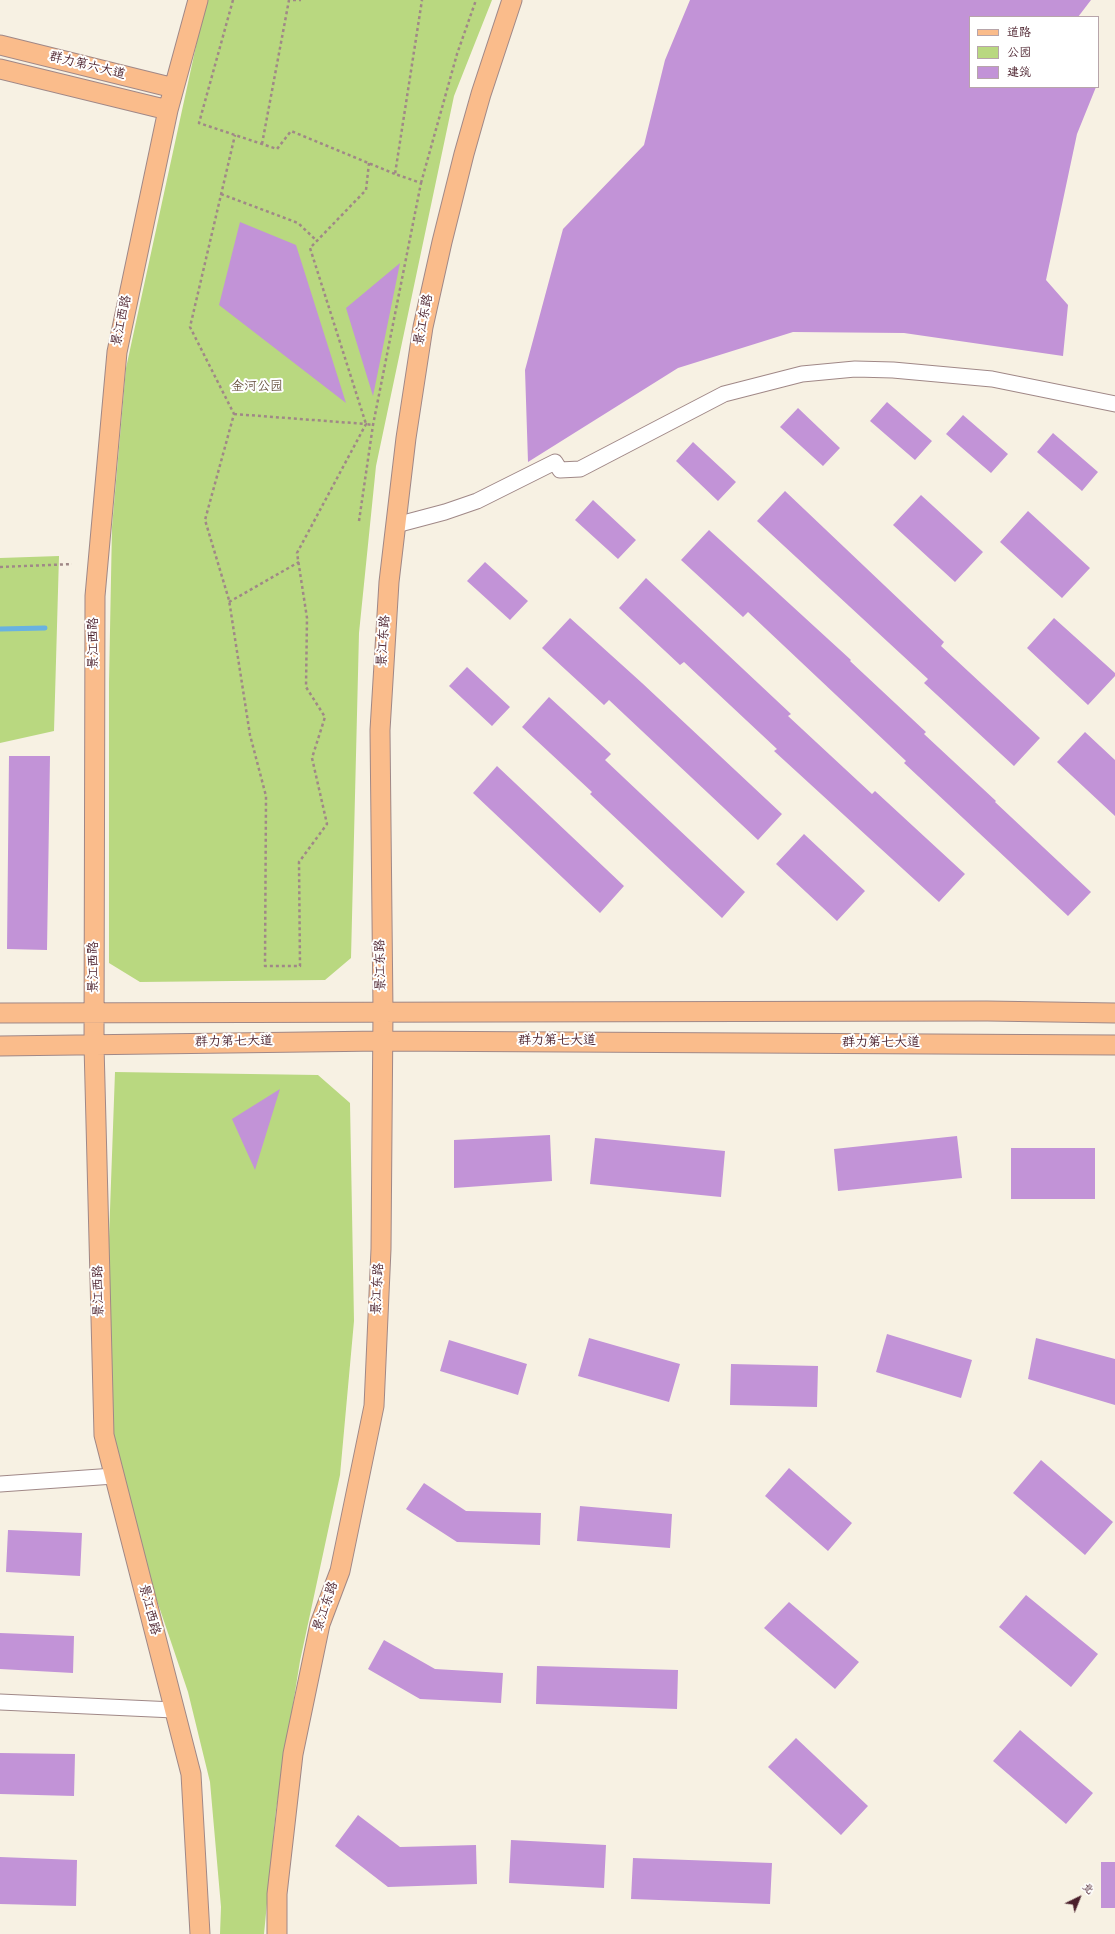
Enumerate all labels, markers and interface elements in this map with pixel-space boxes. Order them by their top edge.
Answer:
legend [969,16,1099,88]
text: 道路 [1007,27,1031,41]
text: 公园 [1007,47,1031,61]
street label: 群力第六大道 [47,50,127,84]
text: 建筑 [1007,67,1031,81]
street label: 景江东路 [412,293,438,347]
street label: 景江西路 [110,294,136,348]
park label: 金河公园 [231,380,283,396]
street label: 景江东路 [375,615,395,667]
street label: 景江西路 [87,617,103,669]
street label: 景江东路 [374,939,390,991]
street label: 景江西路 [87,941,103,993]
street label: 群力第七大道 [518,1034,596,1050]
street label: 群力第七大道 [195,1035,273,1051]
street label: 群力第七大道 [842,1036,920,1052]
street label: 景江东路 [370,1263,388,1315]
street label: 景江西路 [92,1265,108,1317]
street label: 景江东路 [311,1580,343,1634]
street label: 景江西路 [134,1583,162,1637]
north arrow [1059,1878,1099,1918]
text: 北 [1079,1881,1095,1897]

